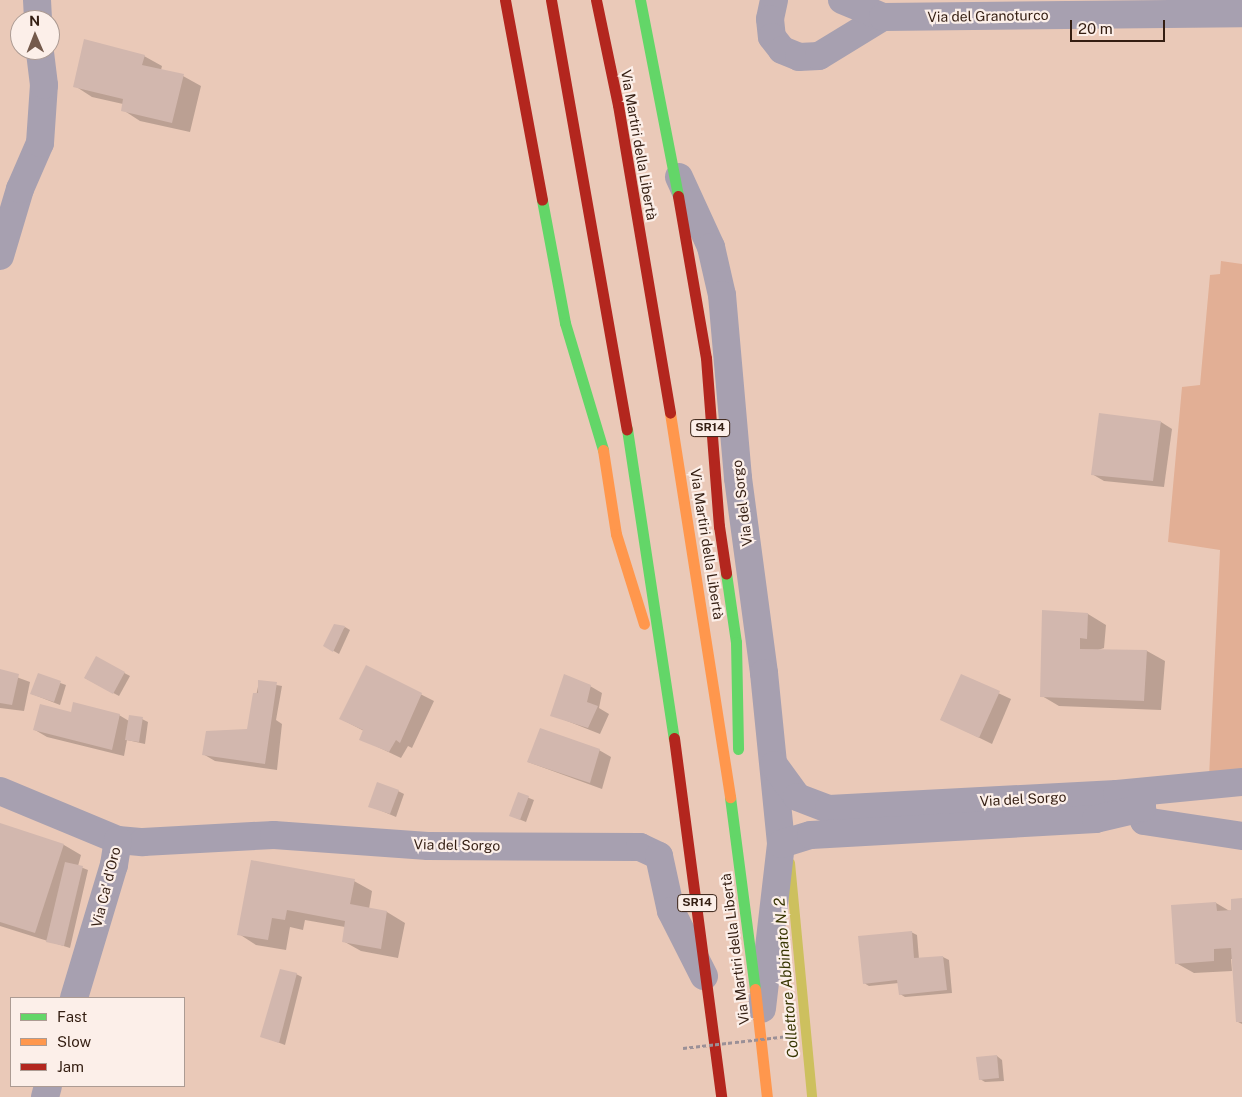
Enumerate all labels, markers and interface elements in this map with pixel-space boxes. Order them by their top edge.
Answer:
street label: Via del Granoturco [927,7,1049,25]
north arrow [10,10,60,60]
scale bar [1072,10,1167,42]
text: N [29,13,40,29]
text: 20 m [1078,20,1113,37]
street label: Via Martiri della Libertà [617,68,661,222]
road number: SR14 [690,418,730,438]
street label: Via del Sorgo [728,459,756,547]
street label: Via Martiri della Libertà [687,467,727,621]
street label: Via del Sorgo [979,788,1067,810]
street label: Via del Sorgo [413,836,501,854]
street label: Via Ca' d'Oro [88,845,124,929]
street label: Via Martiri della Libertà [717,872,753,1026]
road number: SR14 [677,894,717,912]
water label: Collettore Abbinato N. 2 [770,897,802,1059]
legend [10,997,185,1087]
text: Fast [57,1008,87,1025]
text: Slow [57,1033,91,1050]
text: Jam [57,1058,84,1075]

